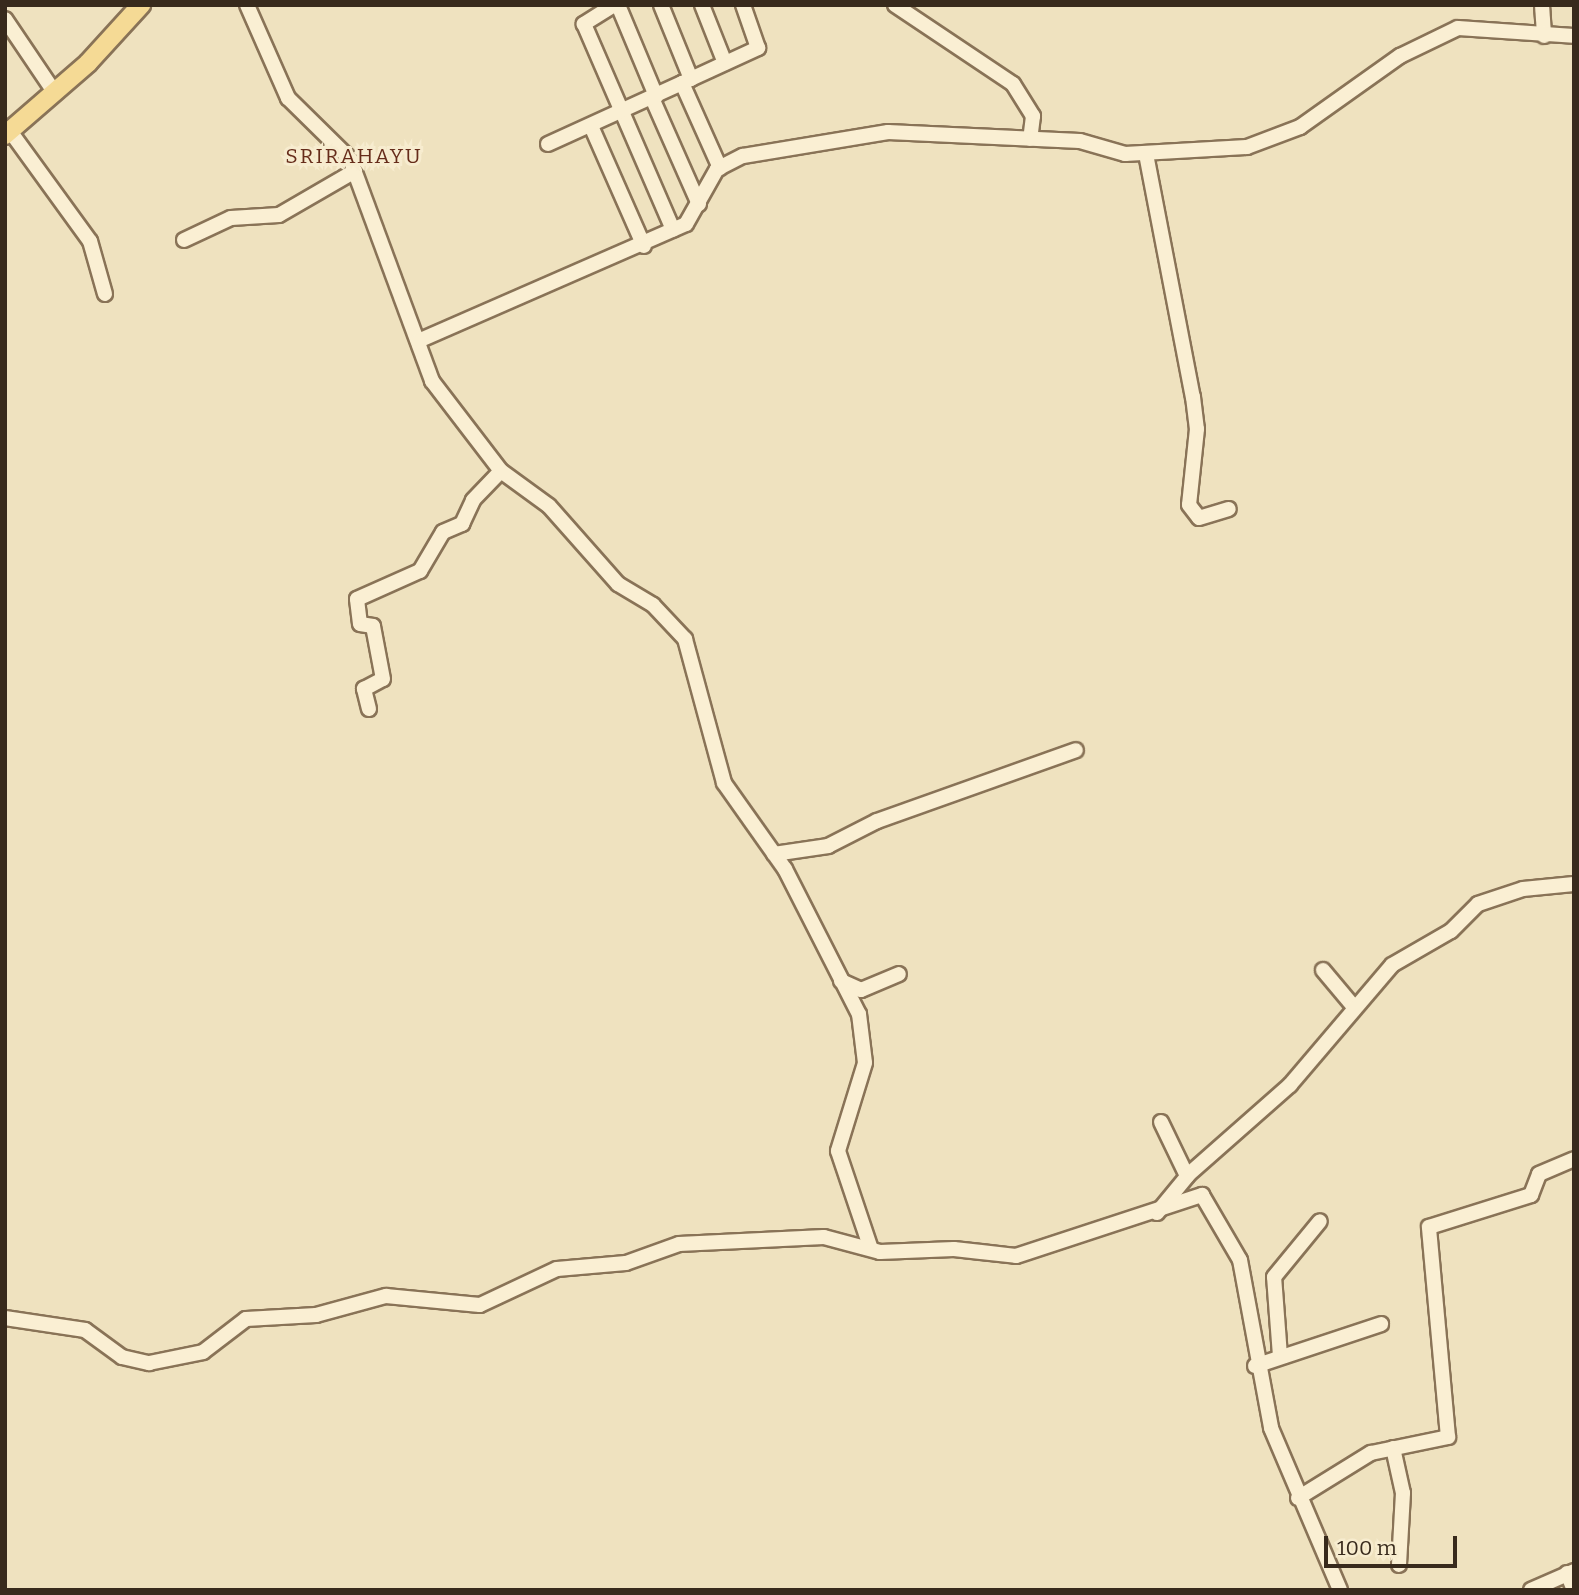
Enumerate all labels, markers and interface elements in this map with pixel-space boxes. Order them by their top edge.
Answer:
district label: SRIRAHAYU [286,143,422,169]
scale bar [1327,1522,1460,1566]
text: 100 m [1337,1535,1397,1561]

